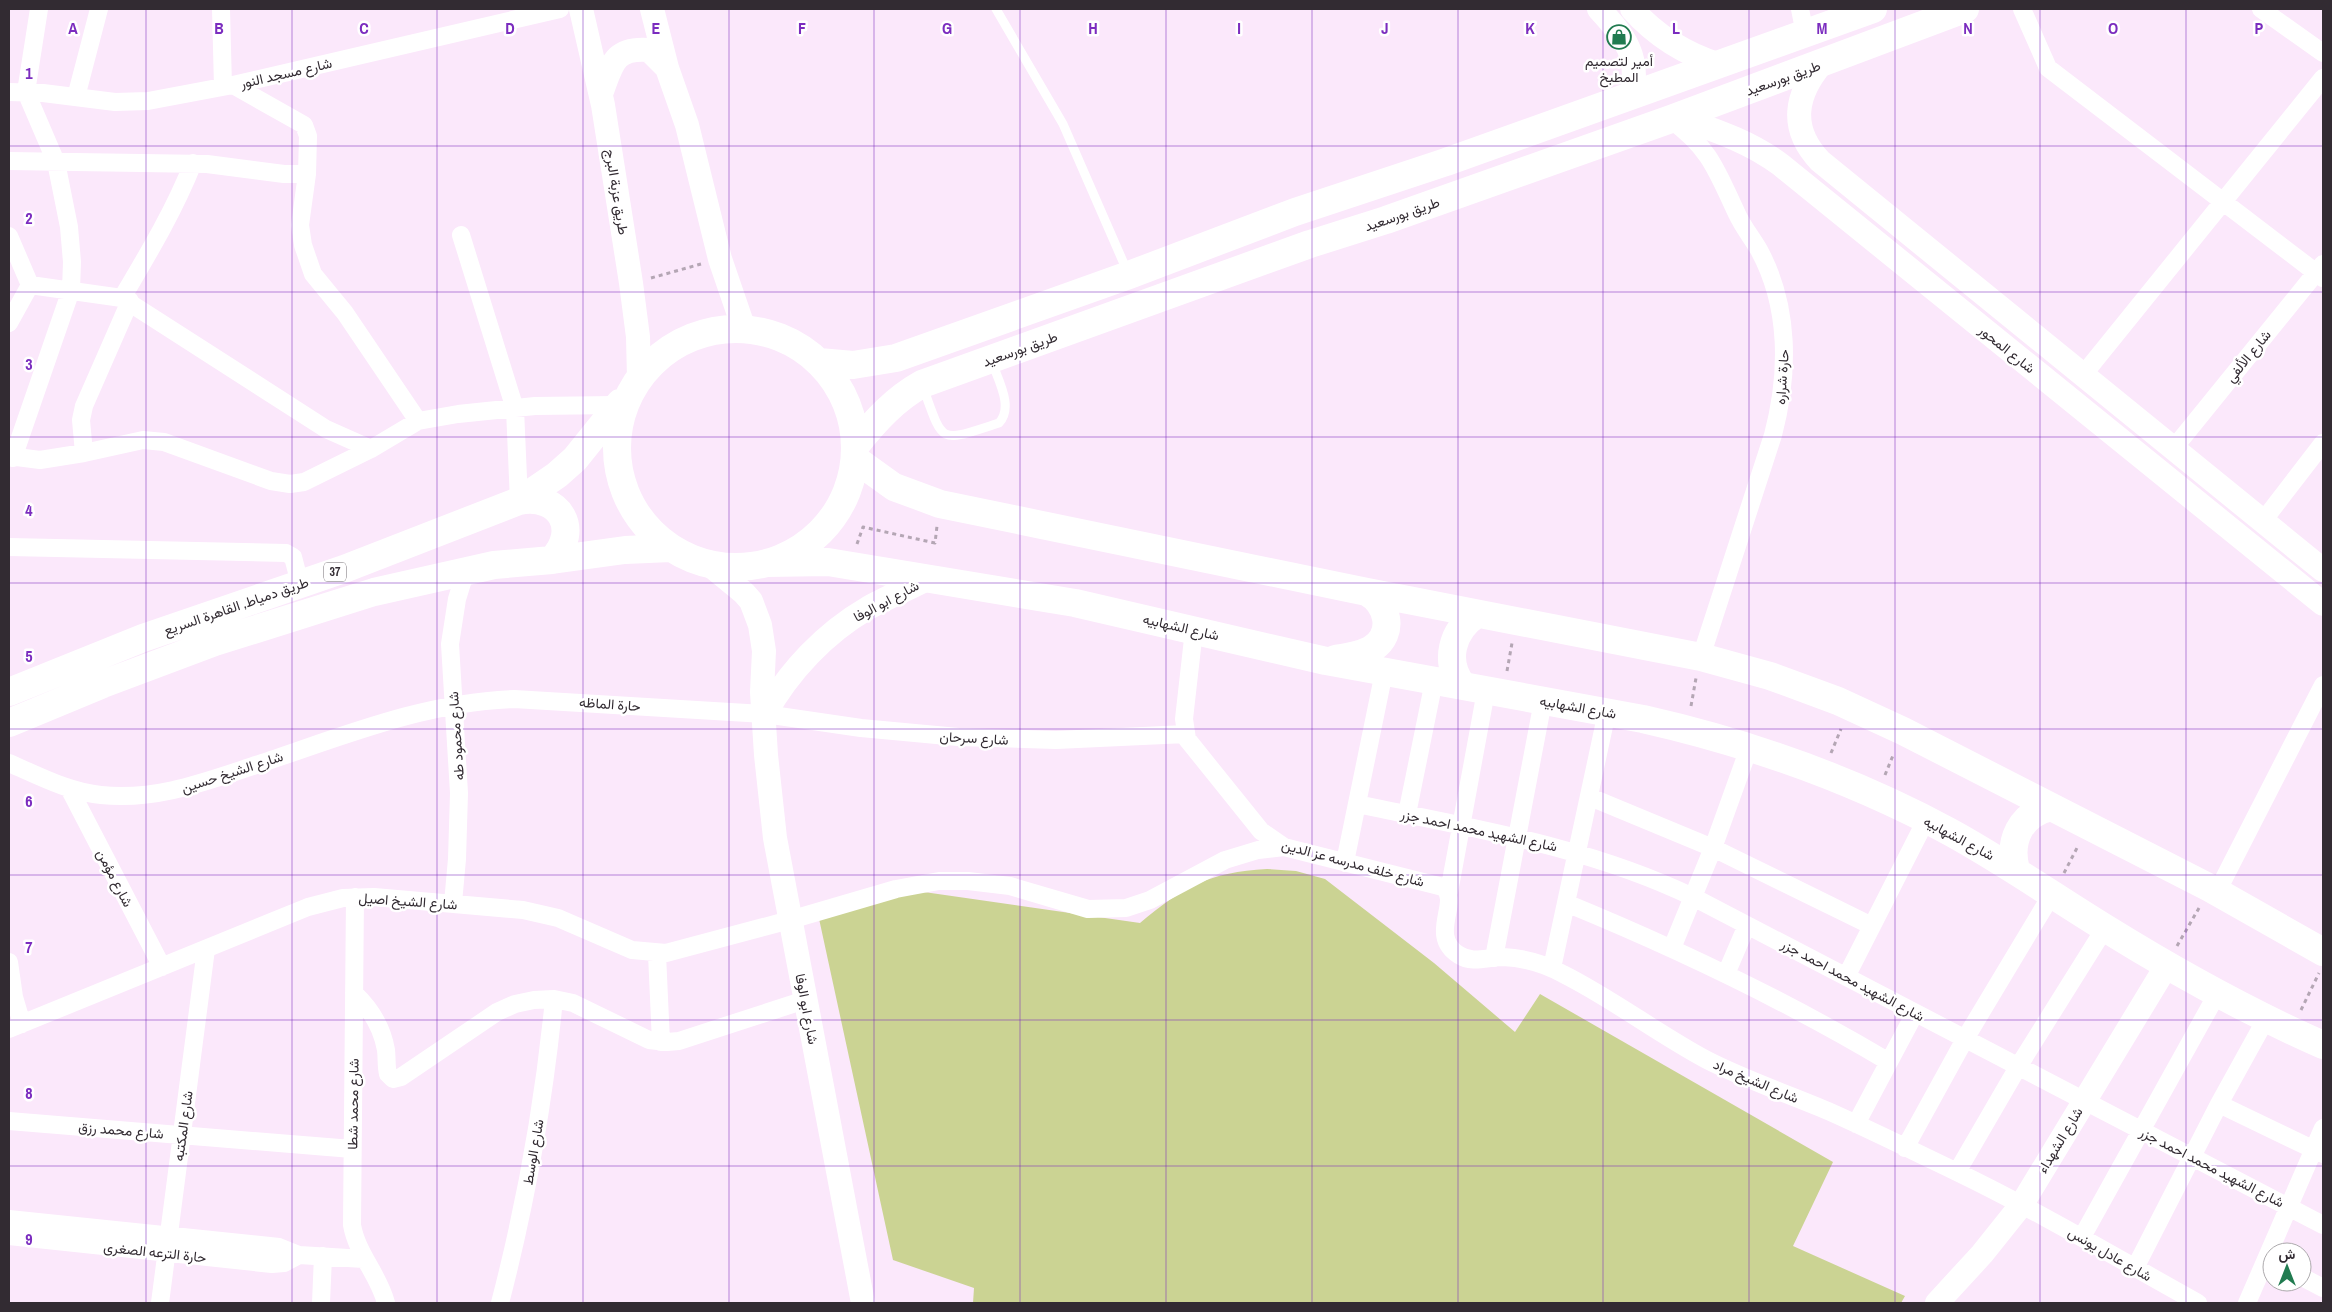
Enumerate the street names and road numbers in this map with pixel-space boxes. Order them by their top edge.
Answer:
street label: شارع مسجد النور [237,54,334,94]
street label: طريق بورسعيد [1743,56,1823,100]
street label: طريق عزبة البرج [599,148,633,237]
street label: طريق بورسعيد [1362,193,1442,235]
street label: شارع المحور [1973,320,2039,379]
street label: شارع الألفي [2221,326,2277,388]
street label: طريق بورسعيد [980,327,1060,371]
street label: حارة شراره [1771,349,1793,405]
road number: 37 [324,562,346,582]
street label: طريق دمياط, القاهرة السريع [161,573,312,641]
street label: شارع ابو الوفا [850,576,923,628]
street label: شارع الشهابيه [1141,610,1221,646]
street label: شارع محمود طه [444,691,470,781]
street label: شارع الشهابيه [1538,691,1618,725]
street label: حارة الماظه [579,693,641,715]
street label: شارع سرحان [939,727,1009,751]
street label: شارع الشيخ حسين [179,747,286,799]
street label: شارع الشهيد محمد احمد جزر [1398,804,1559,857]
street label: شارع الشهابيه [1920,812,1997,866]
street label: شارع خلف مدرسه عز الدين [1279,835,1426,893]
street label: شارع مؤمن [91,846,137,911]
street label: شارع الشيخ اصيل [358,889,458,915]
street label: شارع الشهيد محمد احمد جزر [1777,934,1928,1027]
street label: شارع ابو الوفا [789,972,823,1046]
street label: شارع الشيخ مراد [1710,1055,1801,1109]
street label: شارع محمد شطا [343,1058,365,1150]
street label: شارع المكتبه [169,1090,199,1163]
street label: شارع الشهداء [2033,1104,2088,1177]
street label: شارع محمد رزق [77,1117,164,1145]
street label: شارع الوسط [518,1118,550,1187]
street label: شارع الشهيد محمد احمد جزر [2135,1122,2287,1213]
street label: شارع عادل يونس [2064,1223,2155,1287]
street label: حارة الترعه الصغرى [103,1238,207,1266]

